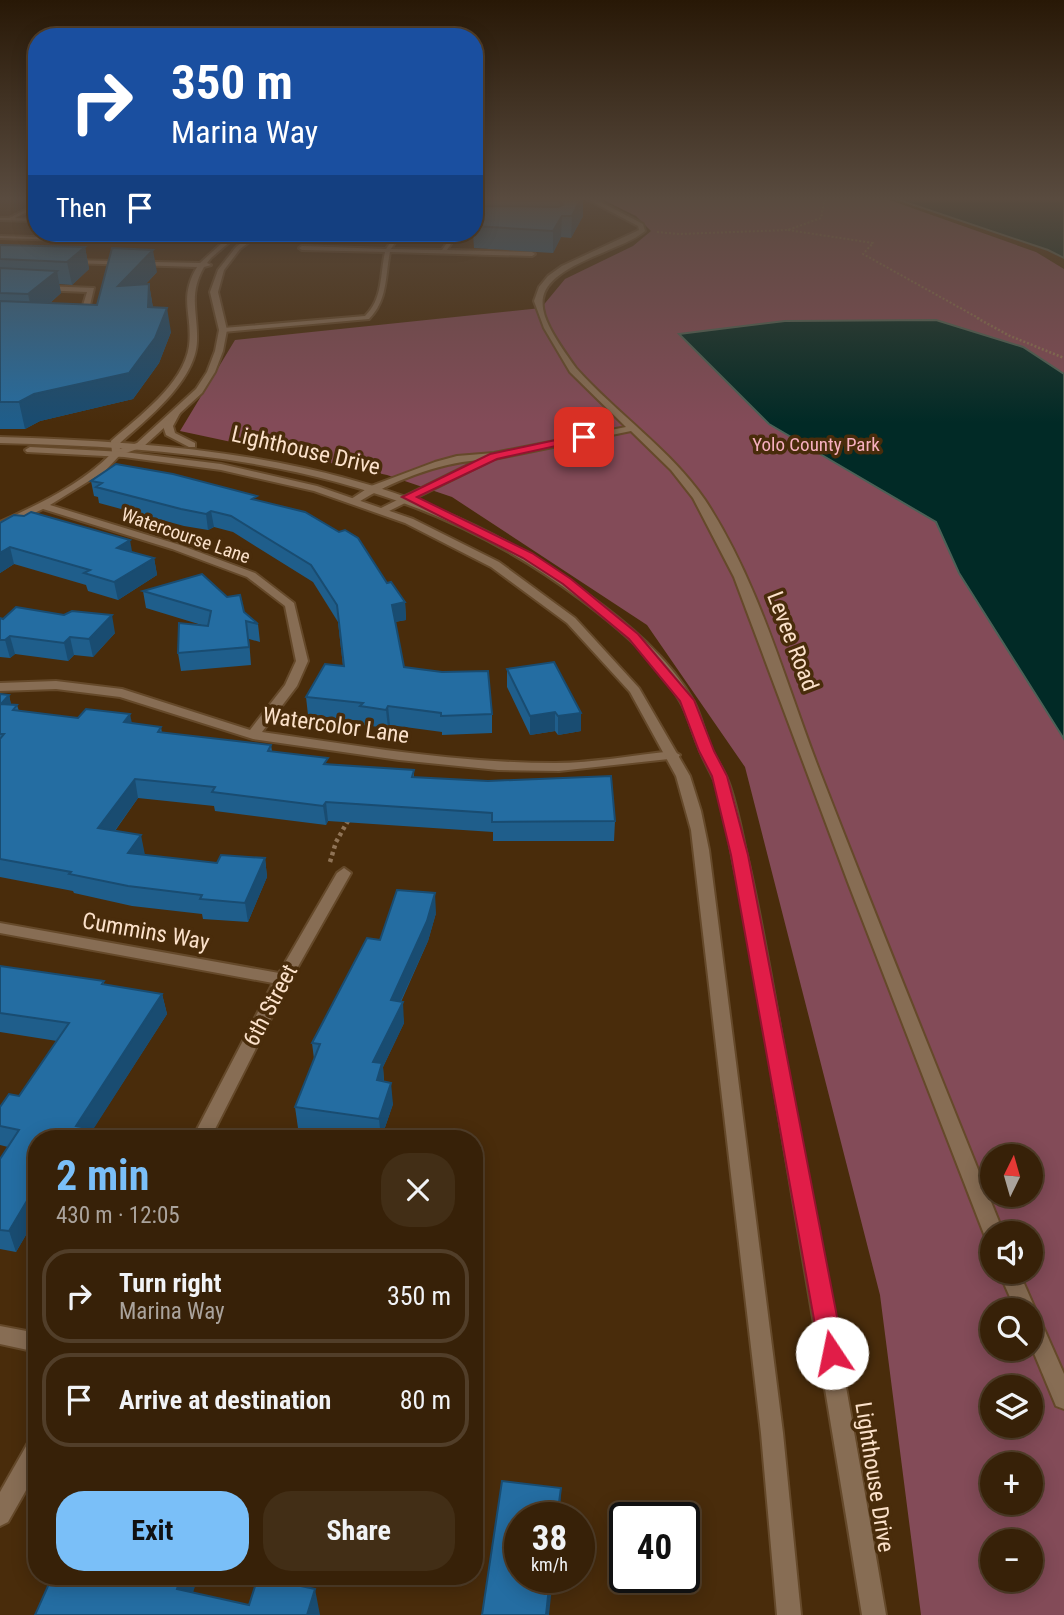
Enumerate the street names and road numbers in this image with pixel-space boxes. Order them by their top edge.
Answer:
street label: Lighthouse Drive [229,420,383,481]
street label: Watercourse Lane [118,503,253,568]
street label: Levee Road [761,588,824,695]
street label: Watercolor Lane [261,702,411,749]
street label: Cummins Way [80,907,212,956]
street label: 6th Street [238,960,303,1051]
street label: Lighthouse Drive [849,1400,900,1554]

